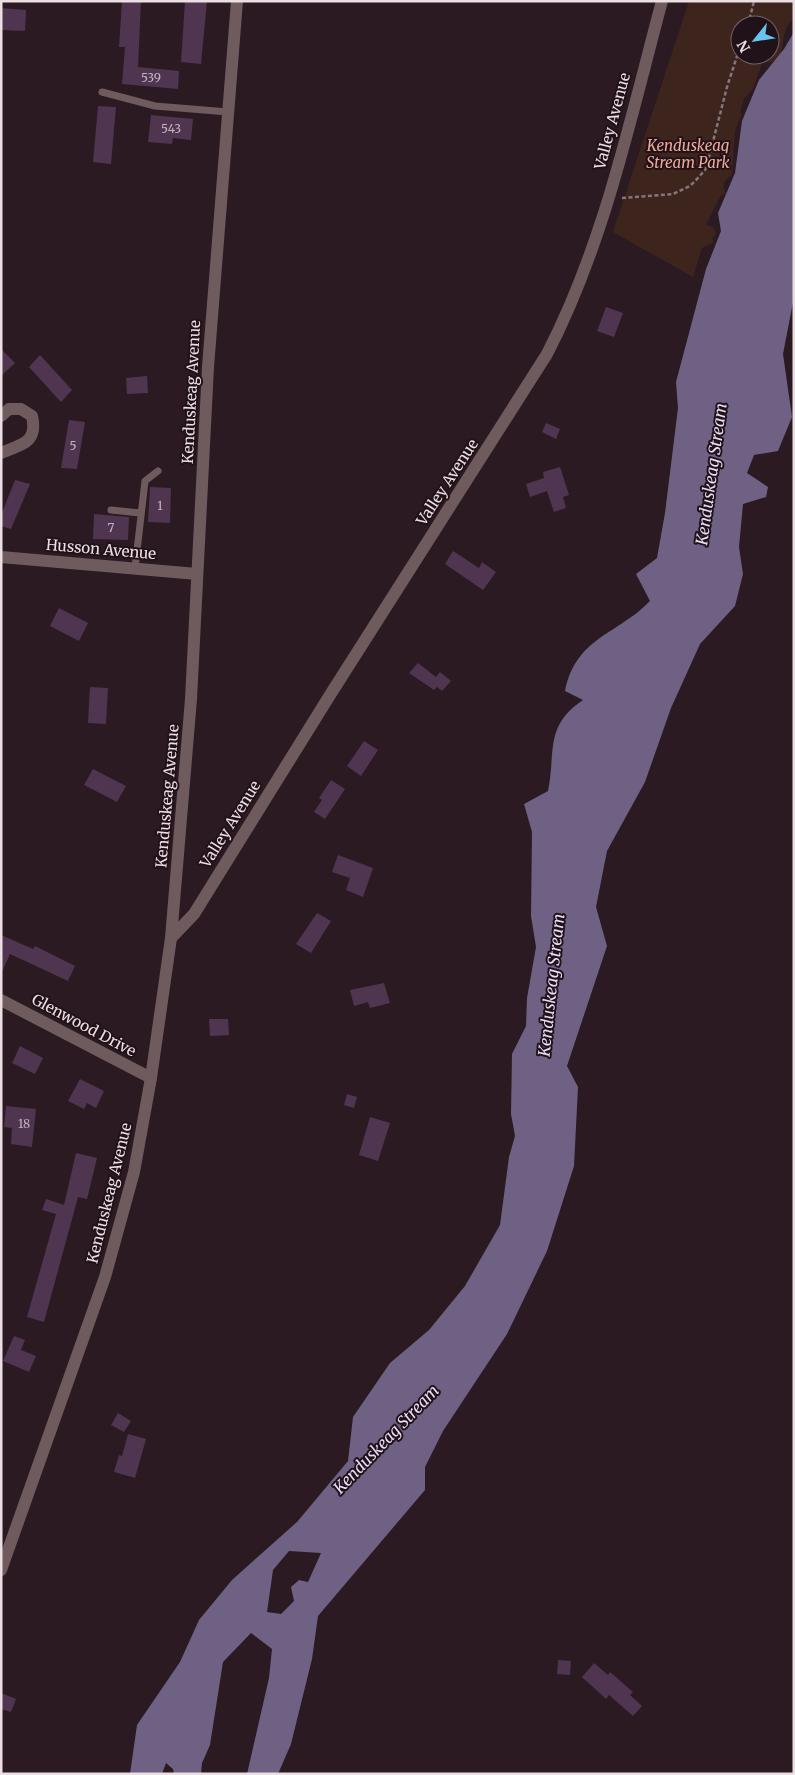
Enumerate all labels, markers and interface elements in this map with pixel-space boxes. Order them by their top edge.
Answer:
north arrow [730,15,780,65]
text: N [733,37,754,56]
house number: 539 [141,70,161,85]
street label: Valley Avenue [590,70,634,172]
house number: 543 [161,121,181,136]
park label: Kenduskeag Stream Park [646,136,731,172]
street label: Kenduskeag Avenue [178,319,204,464]
water label: Kenduskeag Stream [691,402,731,547]
street label: Valley Avenue [411,435,482,530]
house number: 5 [69,438,77,453]
house number: 1 [157,498,163,513]
house number: 7 [108,520,115,535]
street label: Husson Avenue [45,535,157,563]
street label: Kenduskeag Avenue [151,723,183,869]
street label: Valley Avenue [195,777,264,872]
water label: Kenduskeag Stream [533,913,568,1058]
street label: Glenwood Drive [29,990,140,1061]
house number: 18 [18,1116,30,1131]
street label: Kenduskeag Avenue [82,1121,136,1265]
water label: Kenduskeag Stream [328,1381,443,1498]

